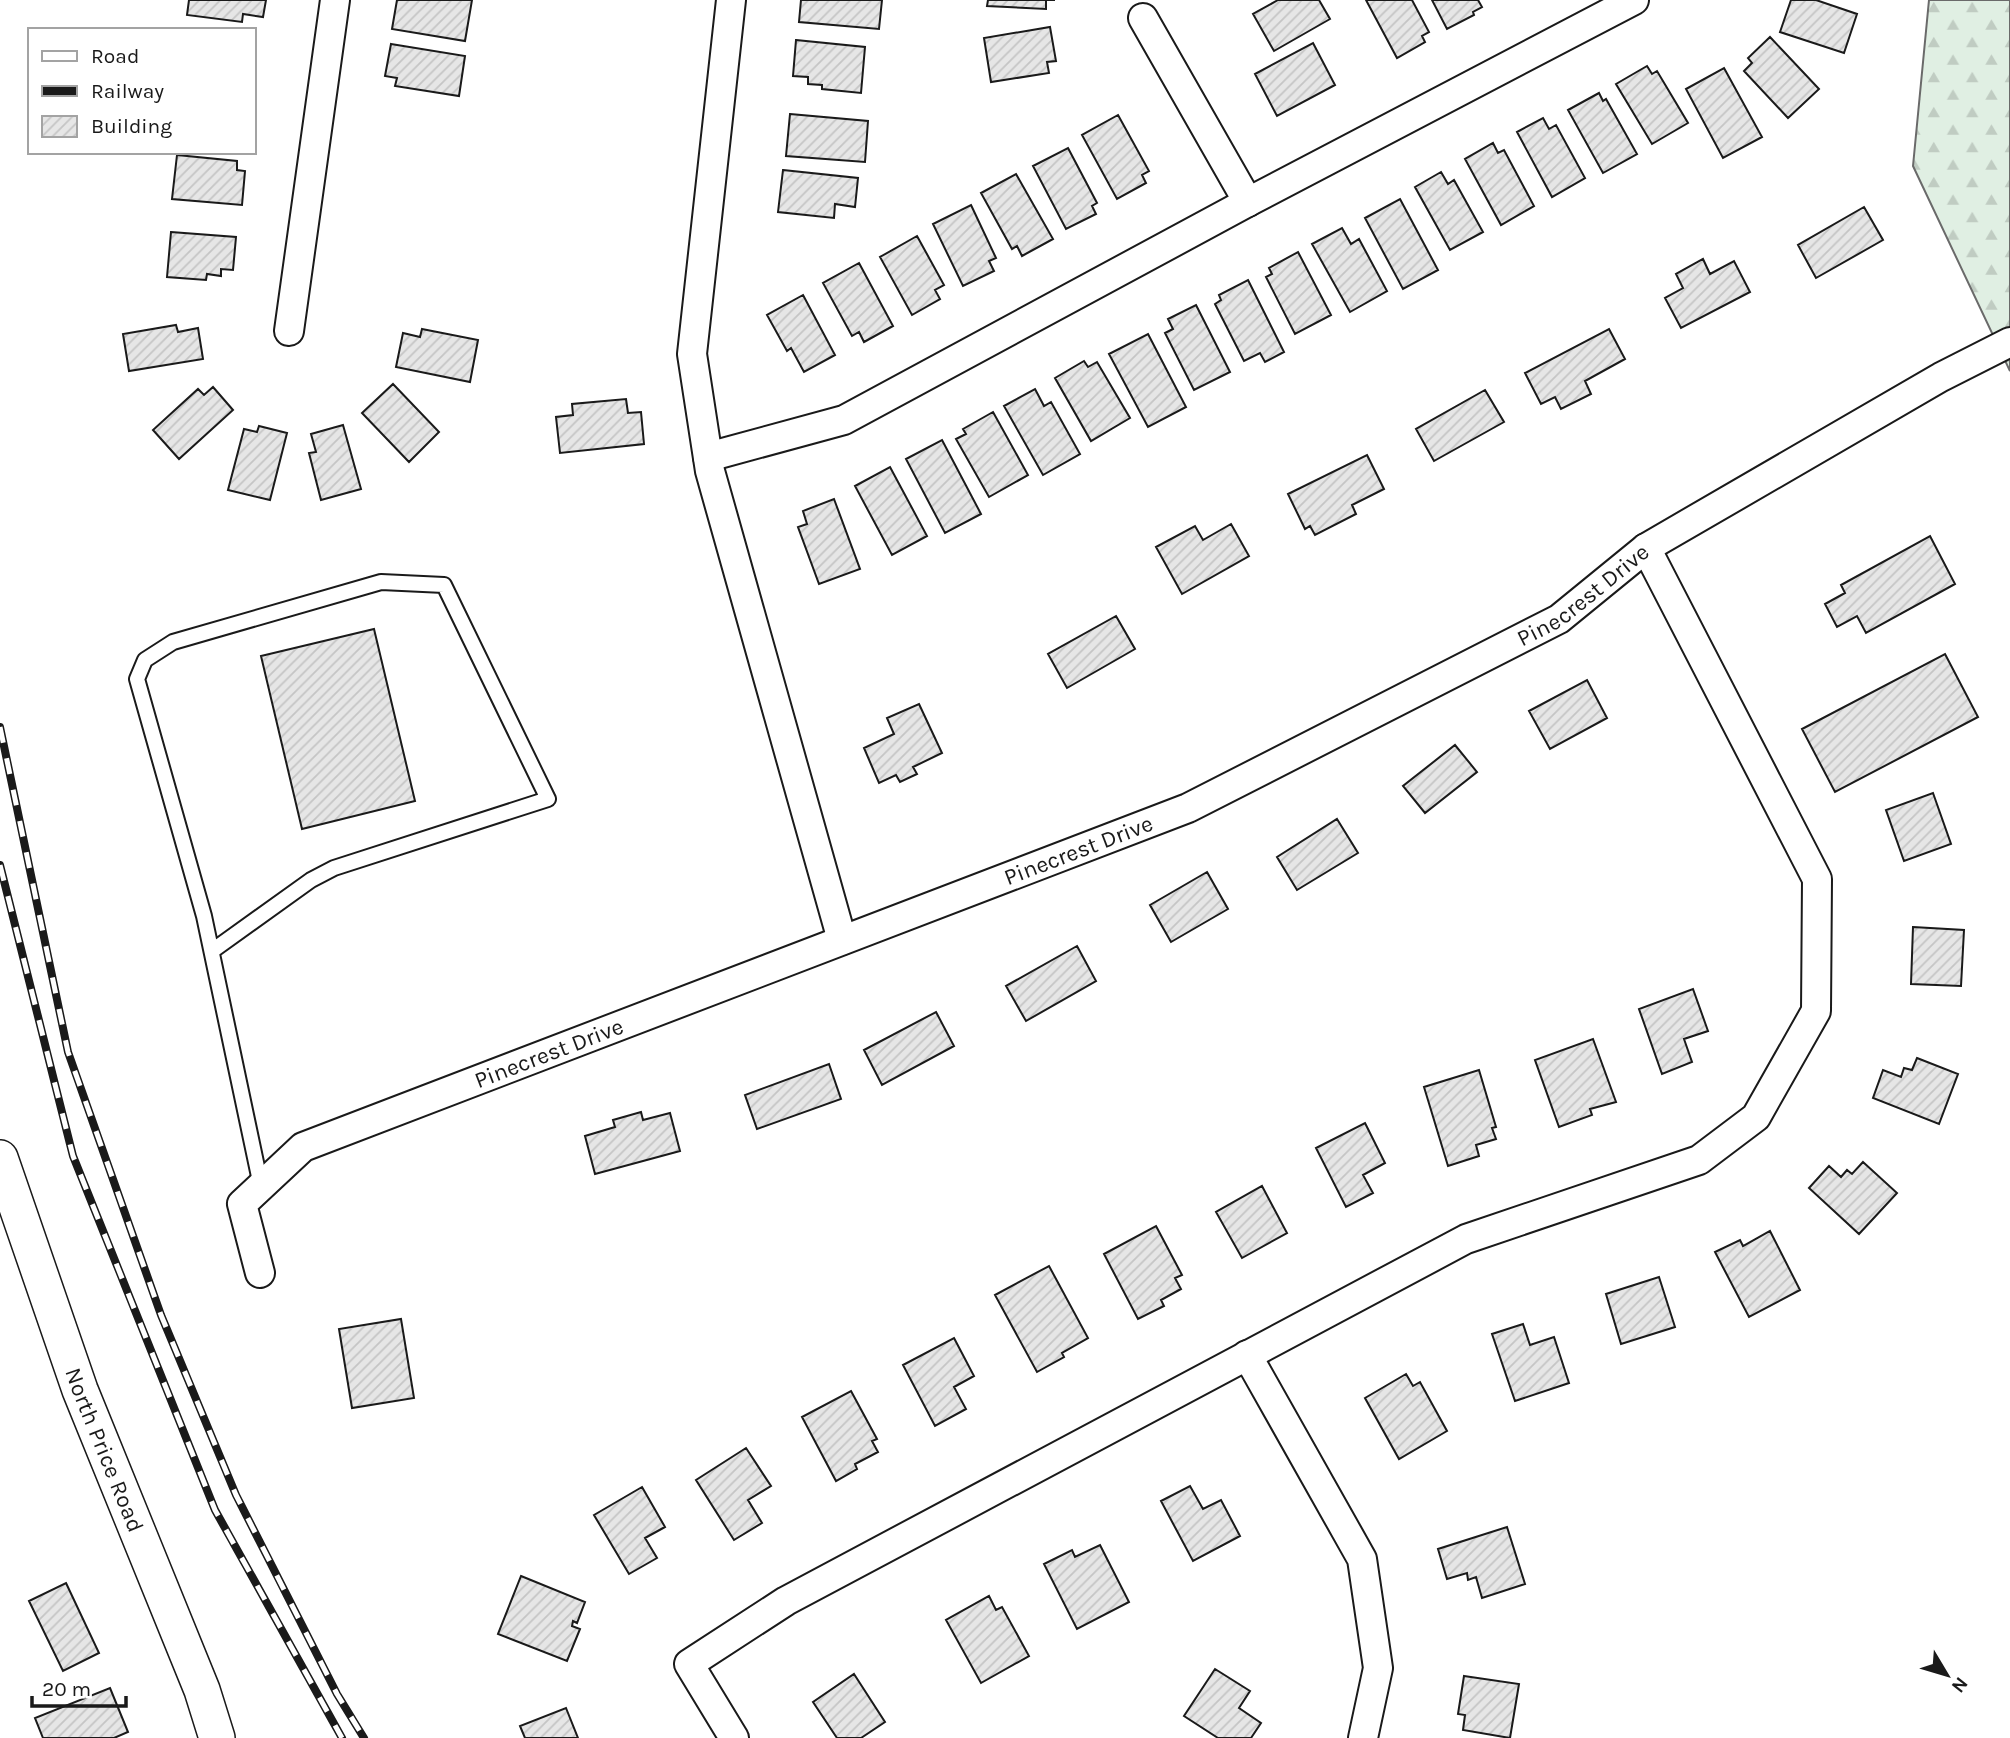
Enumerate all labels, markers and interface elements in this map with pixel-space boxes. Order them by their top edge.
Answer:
legend [28,28,256,154]
text: Road [91,44,139,68]
text: Railway [91,79,164,103]
text: Building [91,114,172,138]
street label: Pinecrest Drive [1512,538,1654,652]
street label: Pinecrest Drive [1000,809,1157,891]
street label: Pinecrest Drive [471,1012,627,1094]
street label: North Price Road [60,1364,150,1536]
north arrow [1912,1640,1982,1710]
scale bar [32,1664,126,1708]
text: N [1947,1673,1972,1697]
text: 20 m [42,1677,91,1701]

